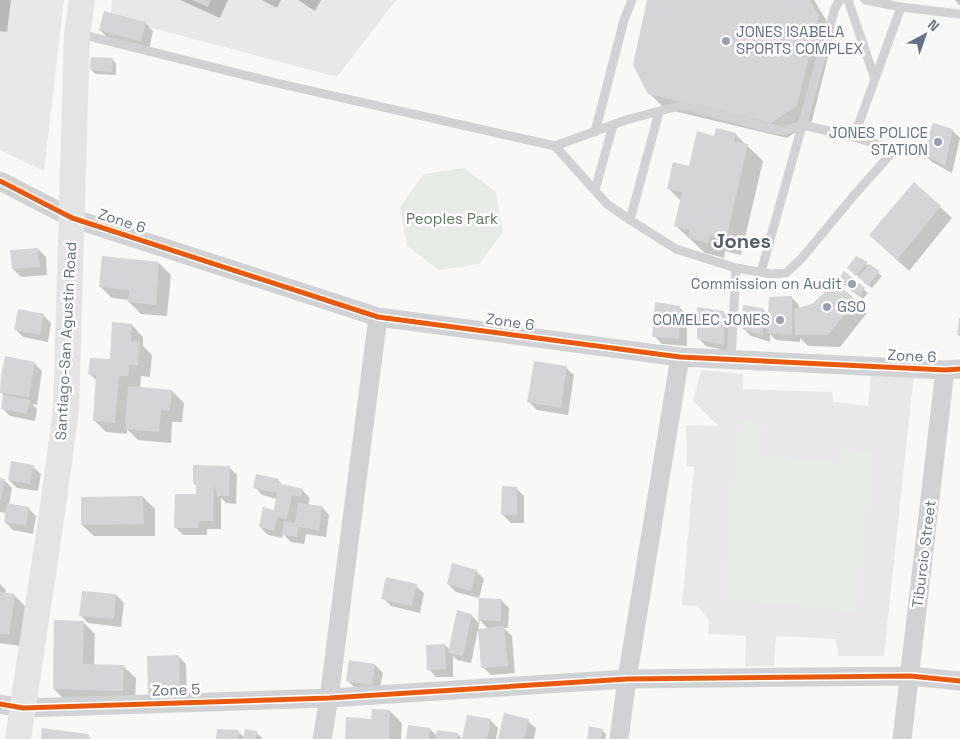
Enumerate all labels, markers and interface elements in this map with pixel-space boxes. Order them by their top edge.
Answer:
north arrow [900,10,950,60]
text: N [924,15,943,35]
place label: JONES ISABELA SPORTS COMPLEX [736,22,863,58]
marker: JONES ISABELA SPORTS COMPLEX [720,35,732,47]
place label: JONES POLICE STATION [829,123,928,159]
marker: JONES POLICE STATION [932,136,944,148]
street label: Zone 6 [96,204,148,237]
park label: Peoples Park [406,209,498,228]
district label: Jones [713,228,771,254]
street label: Santiago-San Agustin Road [51,241,80,441]
place label: Commission on Audit [691,274,842,293]
marker: Commission on Audit [846,278,858,290]
place label: GSO [837,297,866,316]
marker: GSO [821,301,833,313]
street label: Zone 6 [485,309,536,334]
place label: COMELEC JONES [652,310,770,329]
marker: COMELEC JONES [774,314,786,326]
street label: Zone 6 [887,345,937,366]
street label: Tiburcio Street [907,499,940,609]
street label: Zone 5 [151,679,201,700]

